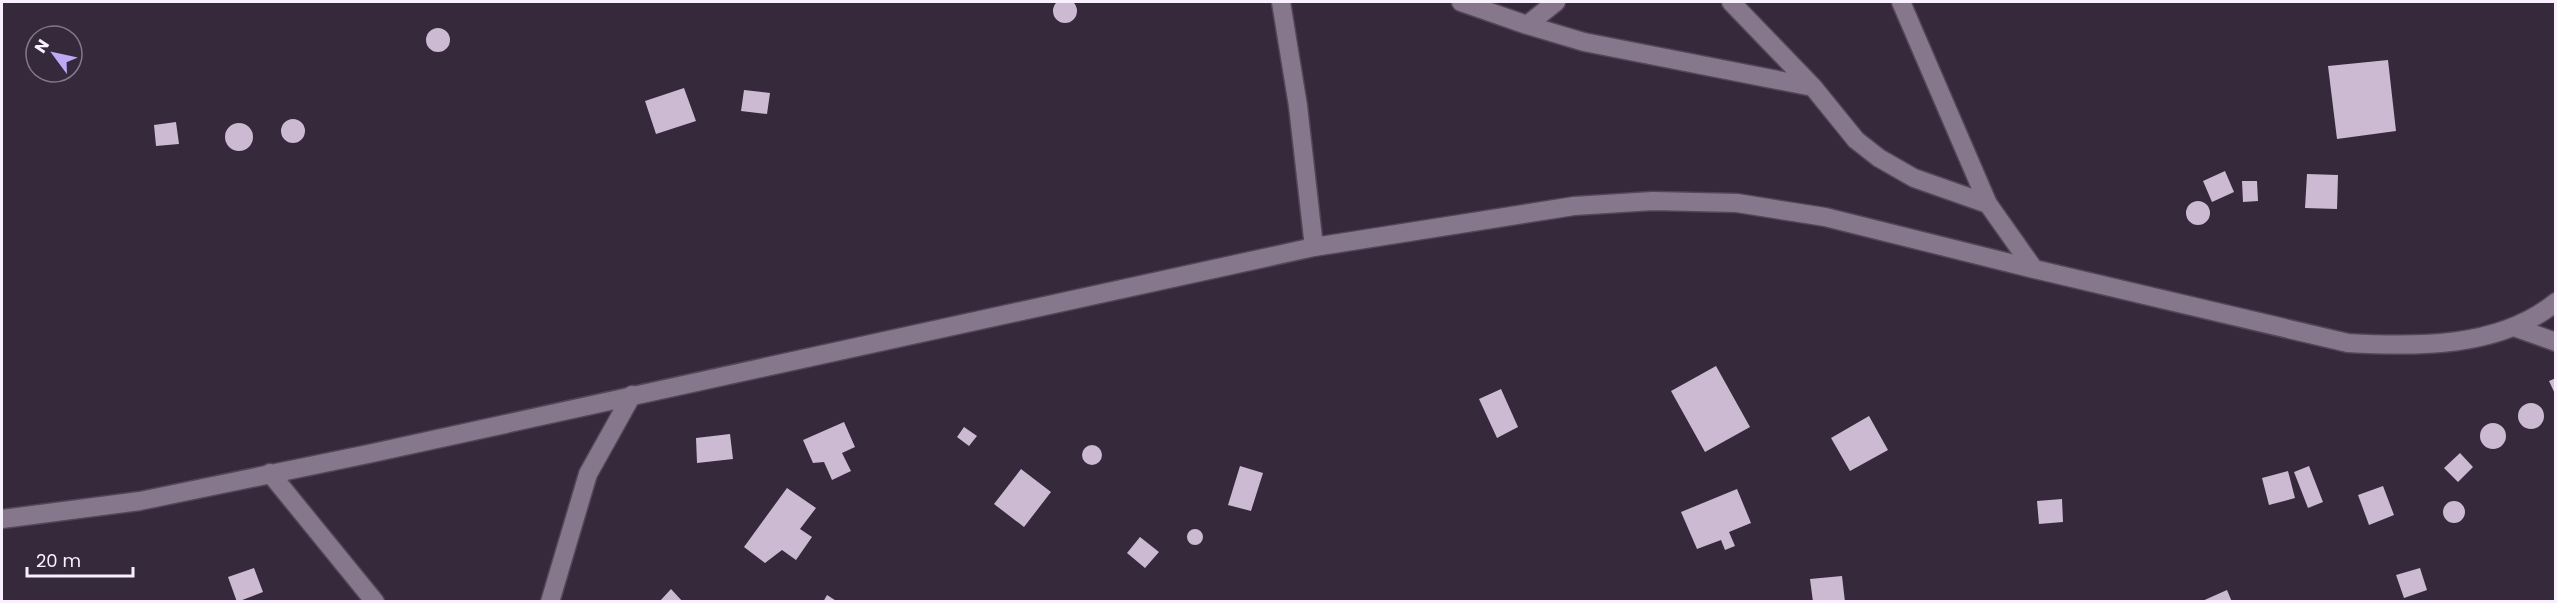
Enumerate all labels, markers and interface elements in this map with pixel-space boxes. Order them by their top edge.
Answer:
north arrow [24,24,84,84]
text: N [29,35,55,57]
scale bar [27,540,134,578]
text: 20 m [36,548,81,573]

